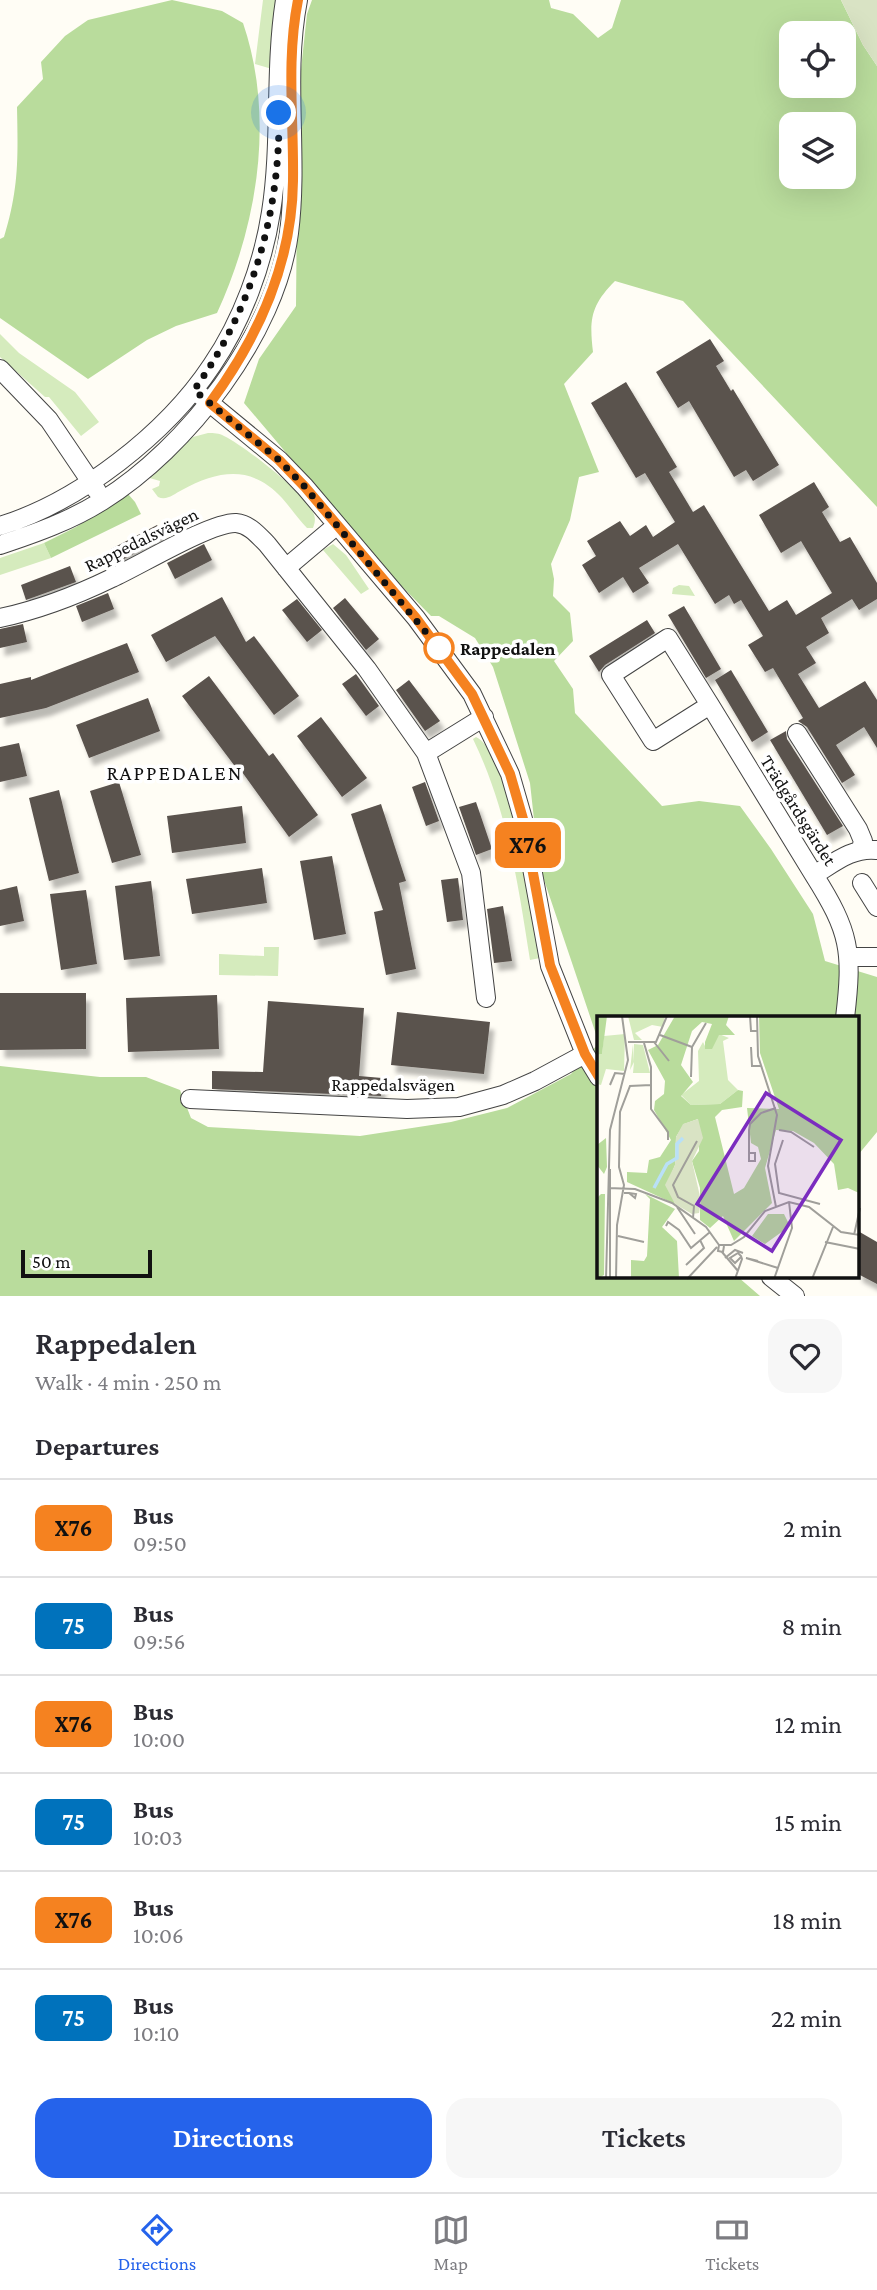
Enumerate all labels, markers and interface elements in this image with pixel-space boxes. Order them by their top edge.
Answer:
map controls [779,21,856,189]
button: locate [779,21,856,98]
your location [261,95,296,130]
button: layers [779,112,856,189]
street label: Rappedalsvägen [81,503,201,576]
marker: Rappedalen [424,633,454,663]
place label: Rappedalen [460,638,555,659]
street label: Trädgårdsgärdet [756,751,841,870]
district label: RAPPEDALEN [107,761,243,785]
line badge: X76 [488,822,568,868]
text: X76 [509,831,547,858]
inset map [597,1016,860,1279]
street label: Rappedalsvägen [331,1074,455,1095]
scale bar [21,1247,152,1279]
text: 50 m [32,1251,71,1272]
button: heart [768,1319,842,1393]
text: Rappedalen [35,1324,197,1361]
text: Walk · 4 min · 250 m [35,1369,222,1395]
text: Departures [35,1432,159,1461]
text: Bus [133,1501,174,1530]
text: X76 [54,1514,93,1541]
text: 2 min [783,1514,842,1543]
text: 09:50 [133,1530,187,1556]
text: Bus [133,1599,174,1628]
text: 75 [62,1612,85,1639]
text: 8 min [781,1612,842,1641]
text: 09:56 [133,1628,185,1654]
text: Bus [133,1697,174,1726]
text: X76 [54,1710,93,1737]
text: 12 min [774,1710,842,1739]
text: 10:00 [133,1726,185,1752]
text: Bus [133,1795,174,1824]
text: 75 [62,1808,85,1835]
text: 15 min [775,1808,842,1837]
text: 10:03 [133,1824,183,1850]
text: Bus [133,1893,174,1922]
text: X76 [54,1906,93,1933]
text: 18 min [773,1906,842,1935]
text: 10:06 [133,1922,184,1948]
text: Bus [133,1991,174,2020]
text: 75 [62,2004,85,2031]
text: 22 min [771,2004,842,2033]
text: 10:10 [133,2020,180,2046]
button: Directions [35,2098,432,2178]
button: Tickets [446,2098,842,2178]
tab: Directions [118,2211,196,2274]
tab: Map [432,2211,470,2274]
tab: Tickets [705,2211,759,2274]

